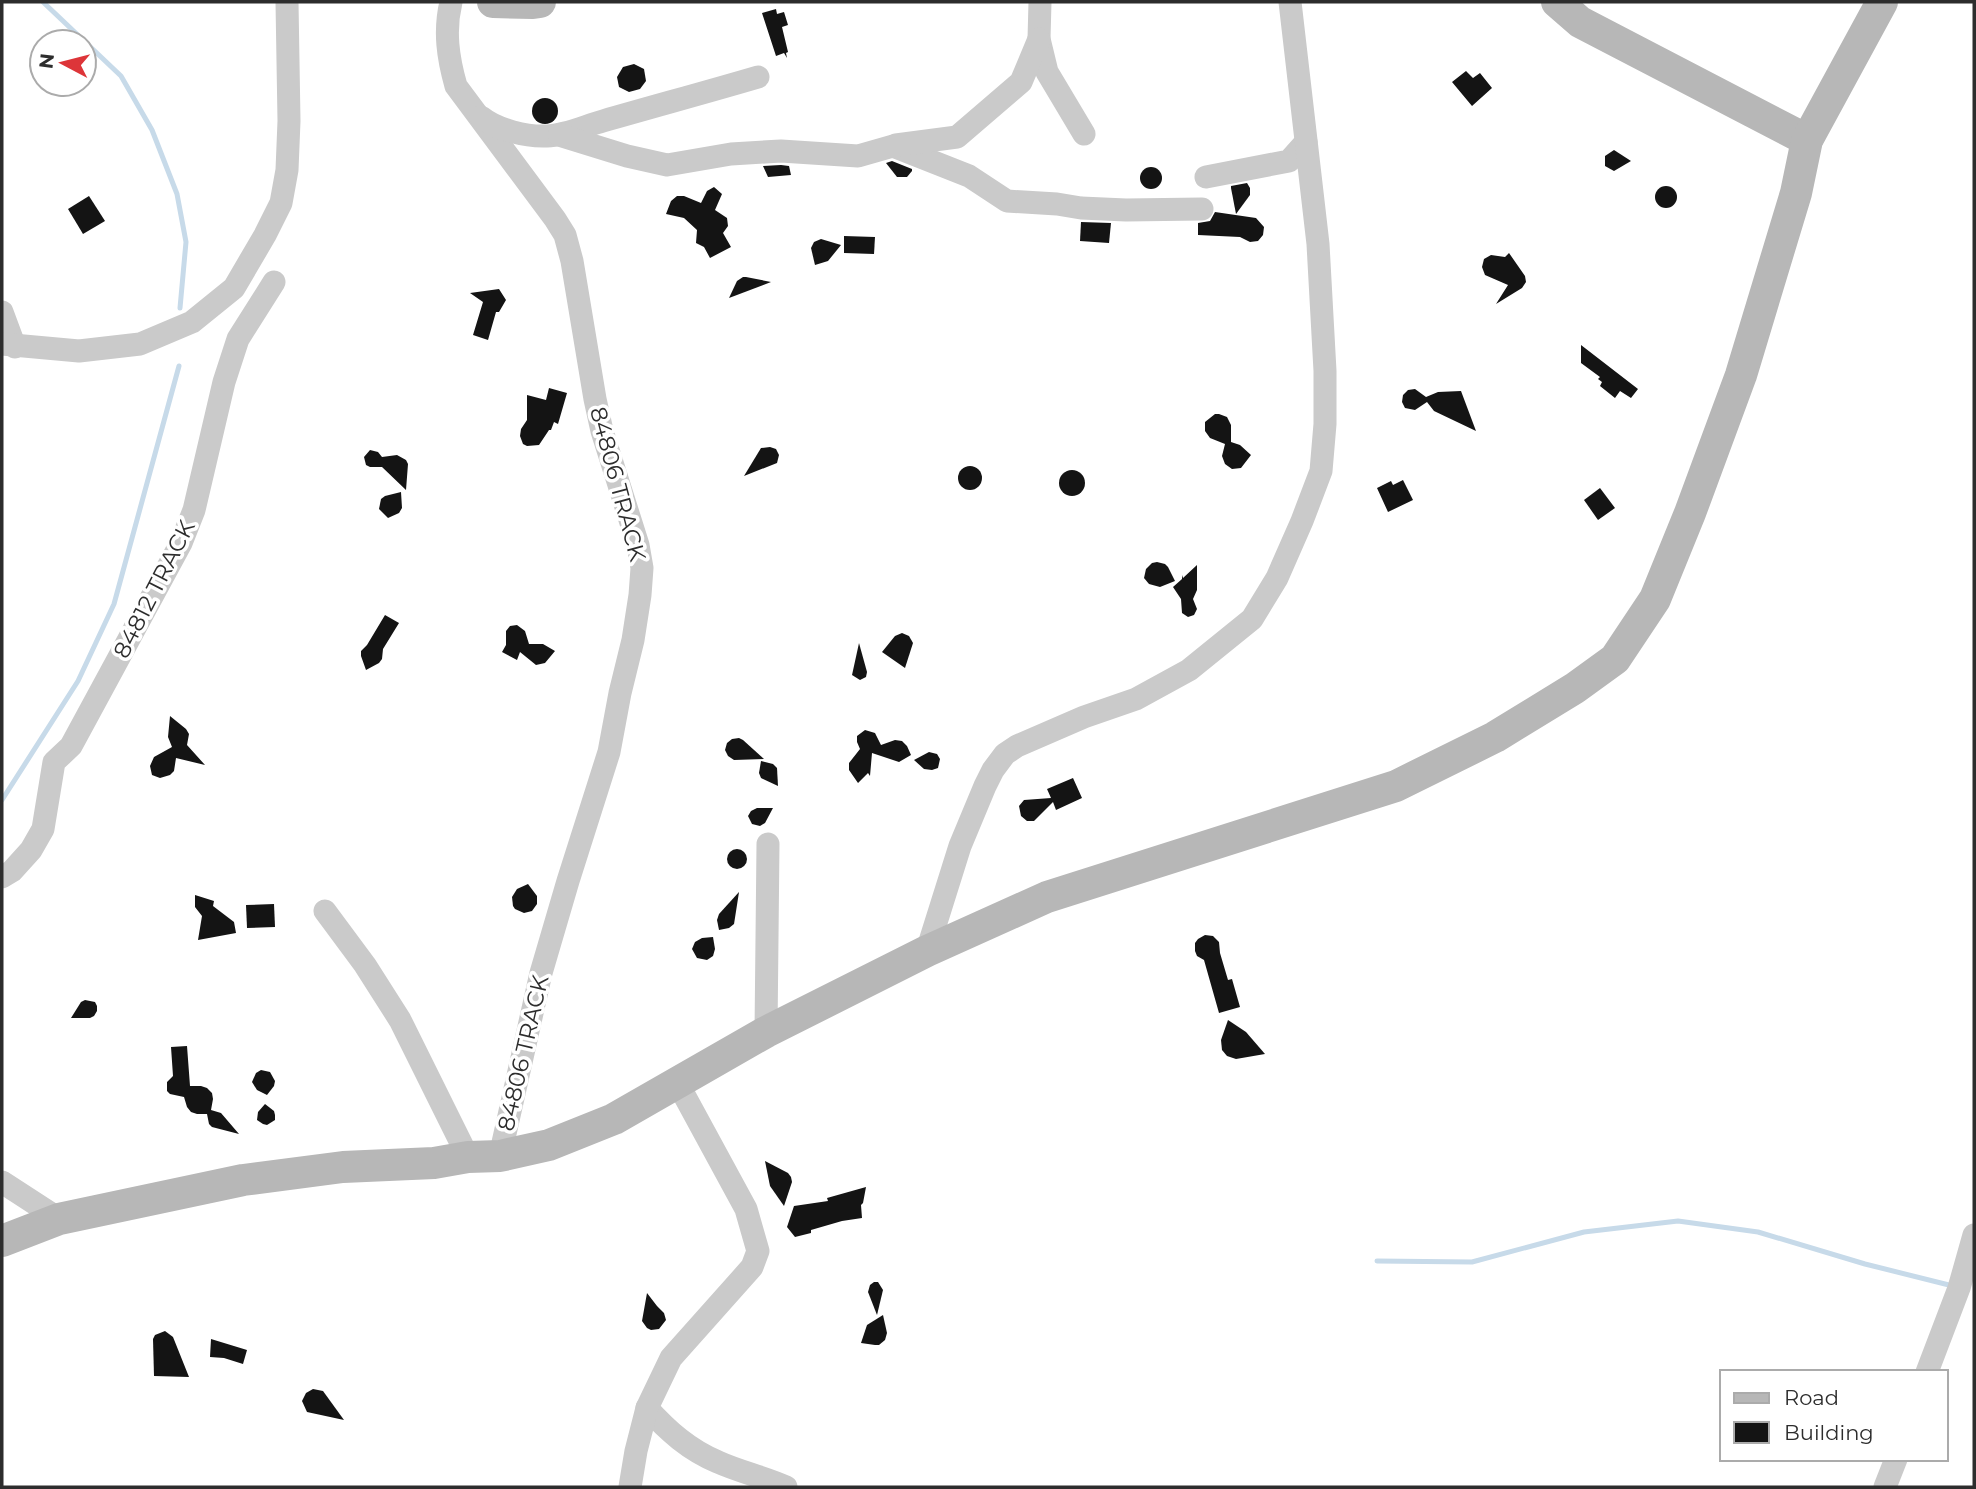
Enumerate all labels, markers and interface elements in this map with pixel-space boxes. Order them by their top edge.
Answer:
north arrow [28,28,98,98]
text: N [34,52,59,70]
street label: 84806 TRACK [584,404,652,565]
street label: 84812 TRACK [107,515,201,663]
street label: 84806 TRACK [491,972,555,1134]
legend [1720,1370,1948,1461]
text: Road [1784,1385,1839,1410]
text: Building [1784,1420,1874,1445]

